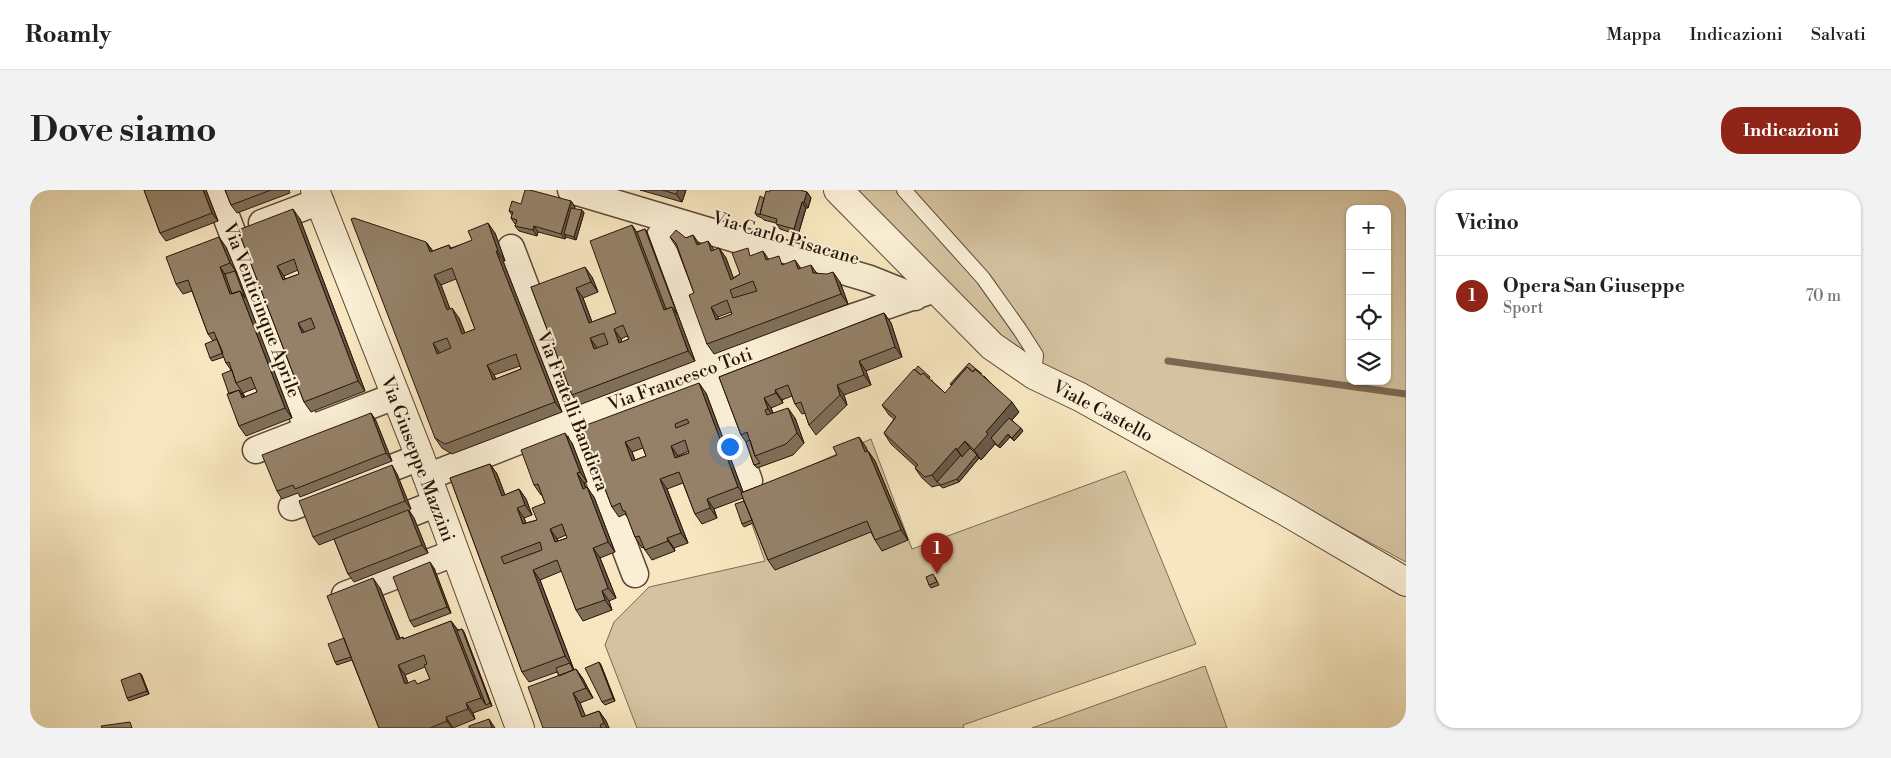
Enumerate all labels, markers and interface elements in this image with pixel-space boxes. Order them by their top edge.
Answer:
text: Roamly [25,20,111,50]
text: Mappa [1607,23,1661,46]
text: Indicazioni [1689,23,1783,46]
text: Salvati [1811,23,1866,46]
button: Indicazioni [1721,107,1861,154]
text: Dove siamo [30,109,217,152]
map controls [1346,205,1391,385]
button: + [1346,205,1391,250]
street label: Via Carlo Pisacane [709,206,862,270]
text: Vicino [1456,210,1519,236]
street label: Via Venticinque Aprile [217,219,305,401]
button: − [1346,250,1391,295]
text: Opera San Giuseppe [1503,274,1685,298]
text: 1 [1468,286,1476,306]
text: 70 m [1805,286,1841,306]
button: locate [1346,295,1391,340]
text: Sport [1503,298,1543,318]
street label: Via Fratelli Bandiera [531,327,614,495]
button: layers [1346,340,1391,385]
street label: Via Francesco Toti [604,343,756,417]
street label: Via Giuseppe Mazzini [375,372,460,545]
street label: Viale Castello [1048,375,1157,448]
your location [717,434,743,460]
pin: 1 [921,533,953,574]

